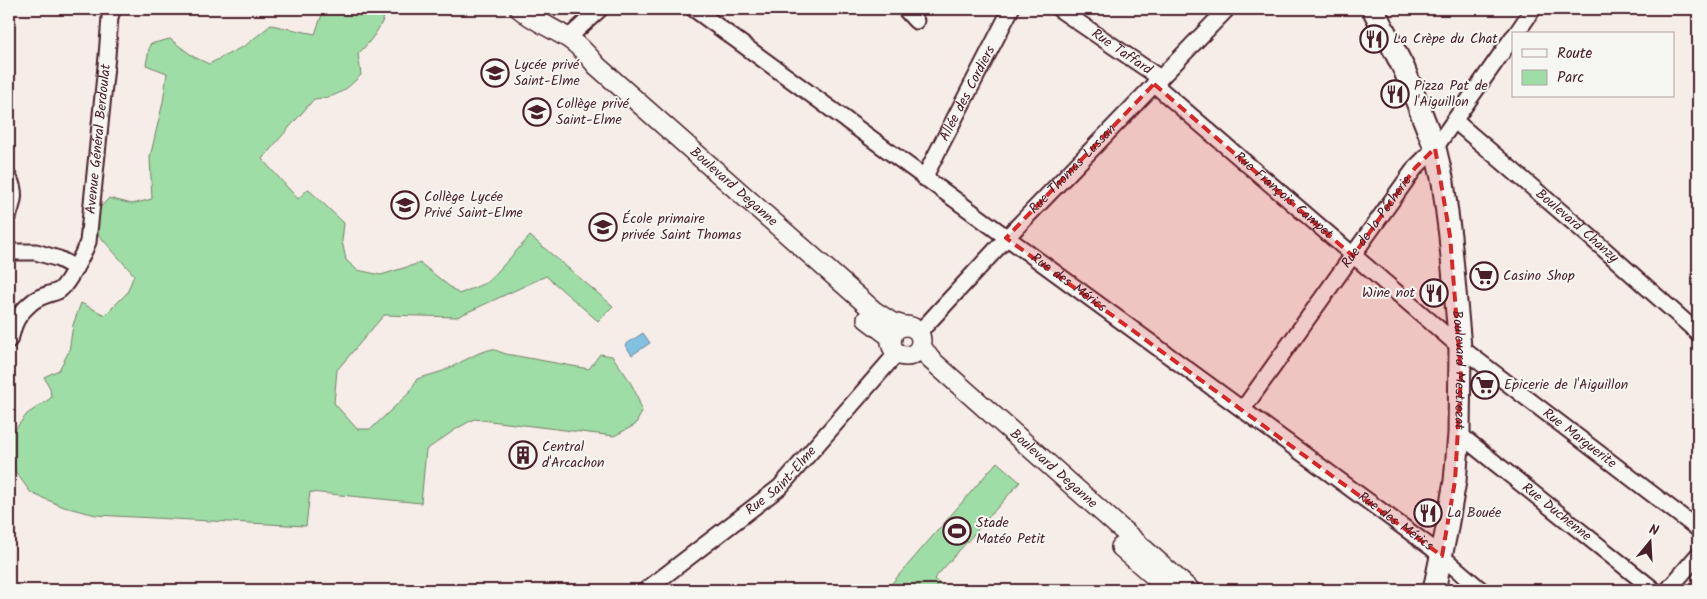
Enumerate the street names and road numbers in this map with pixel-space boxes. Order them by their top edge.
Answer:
street label: Rue Taffard [1087,23,1158,81]
street label: Allée des Cordiers [934,42,1001,145]
street label: Avenue Général Berdoulat [80,62,117,215]
street label: Rue Thomas Lussan [1024,119,1121,219]
street label: Boulevard Deganne [685,142,783,232]
street label: Rue François Campet [1229,146,1339,245]
street label: Rue de la Pécherie [1336,170,1418,273]
street label: Boulevard Chanzy [1531,184,1624,269]
street label: Rue des Mérics [1026,247,1111,318]
street label: Boulevard Mestrezat [1446,309,1471,430]
street label: Rue Marguerite [1538,403,1622,474]
street label: Boulevard Deganne [1005,424,1103,514]
street label: Rue Saint-Elme [741,441,822,521]
street label: Rue Duchenne [1517,477,1597,547]
street label: Rue des Mérics [1353,486,1438,557]

